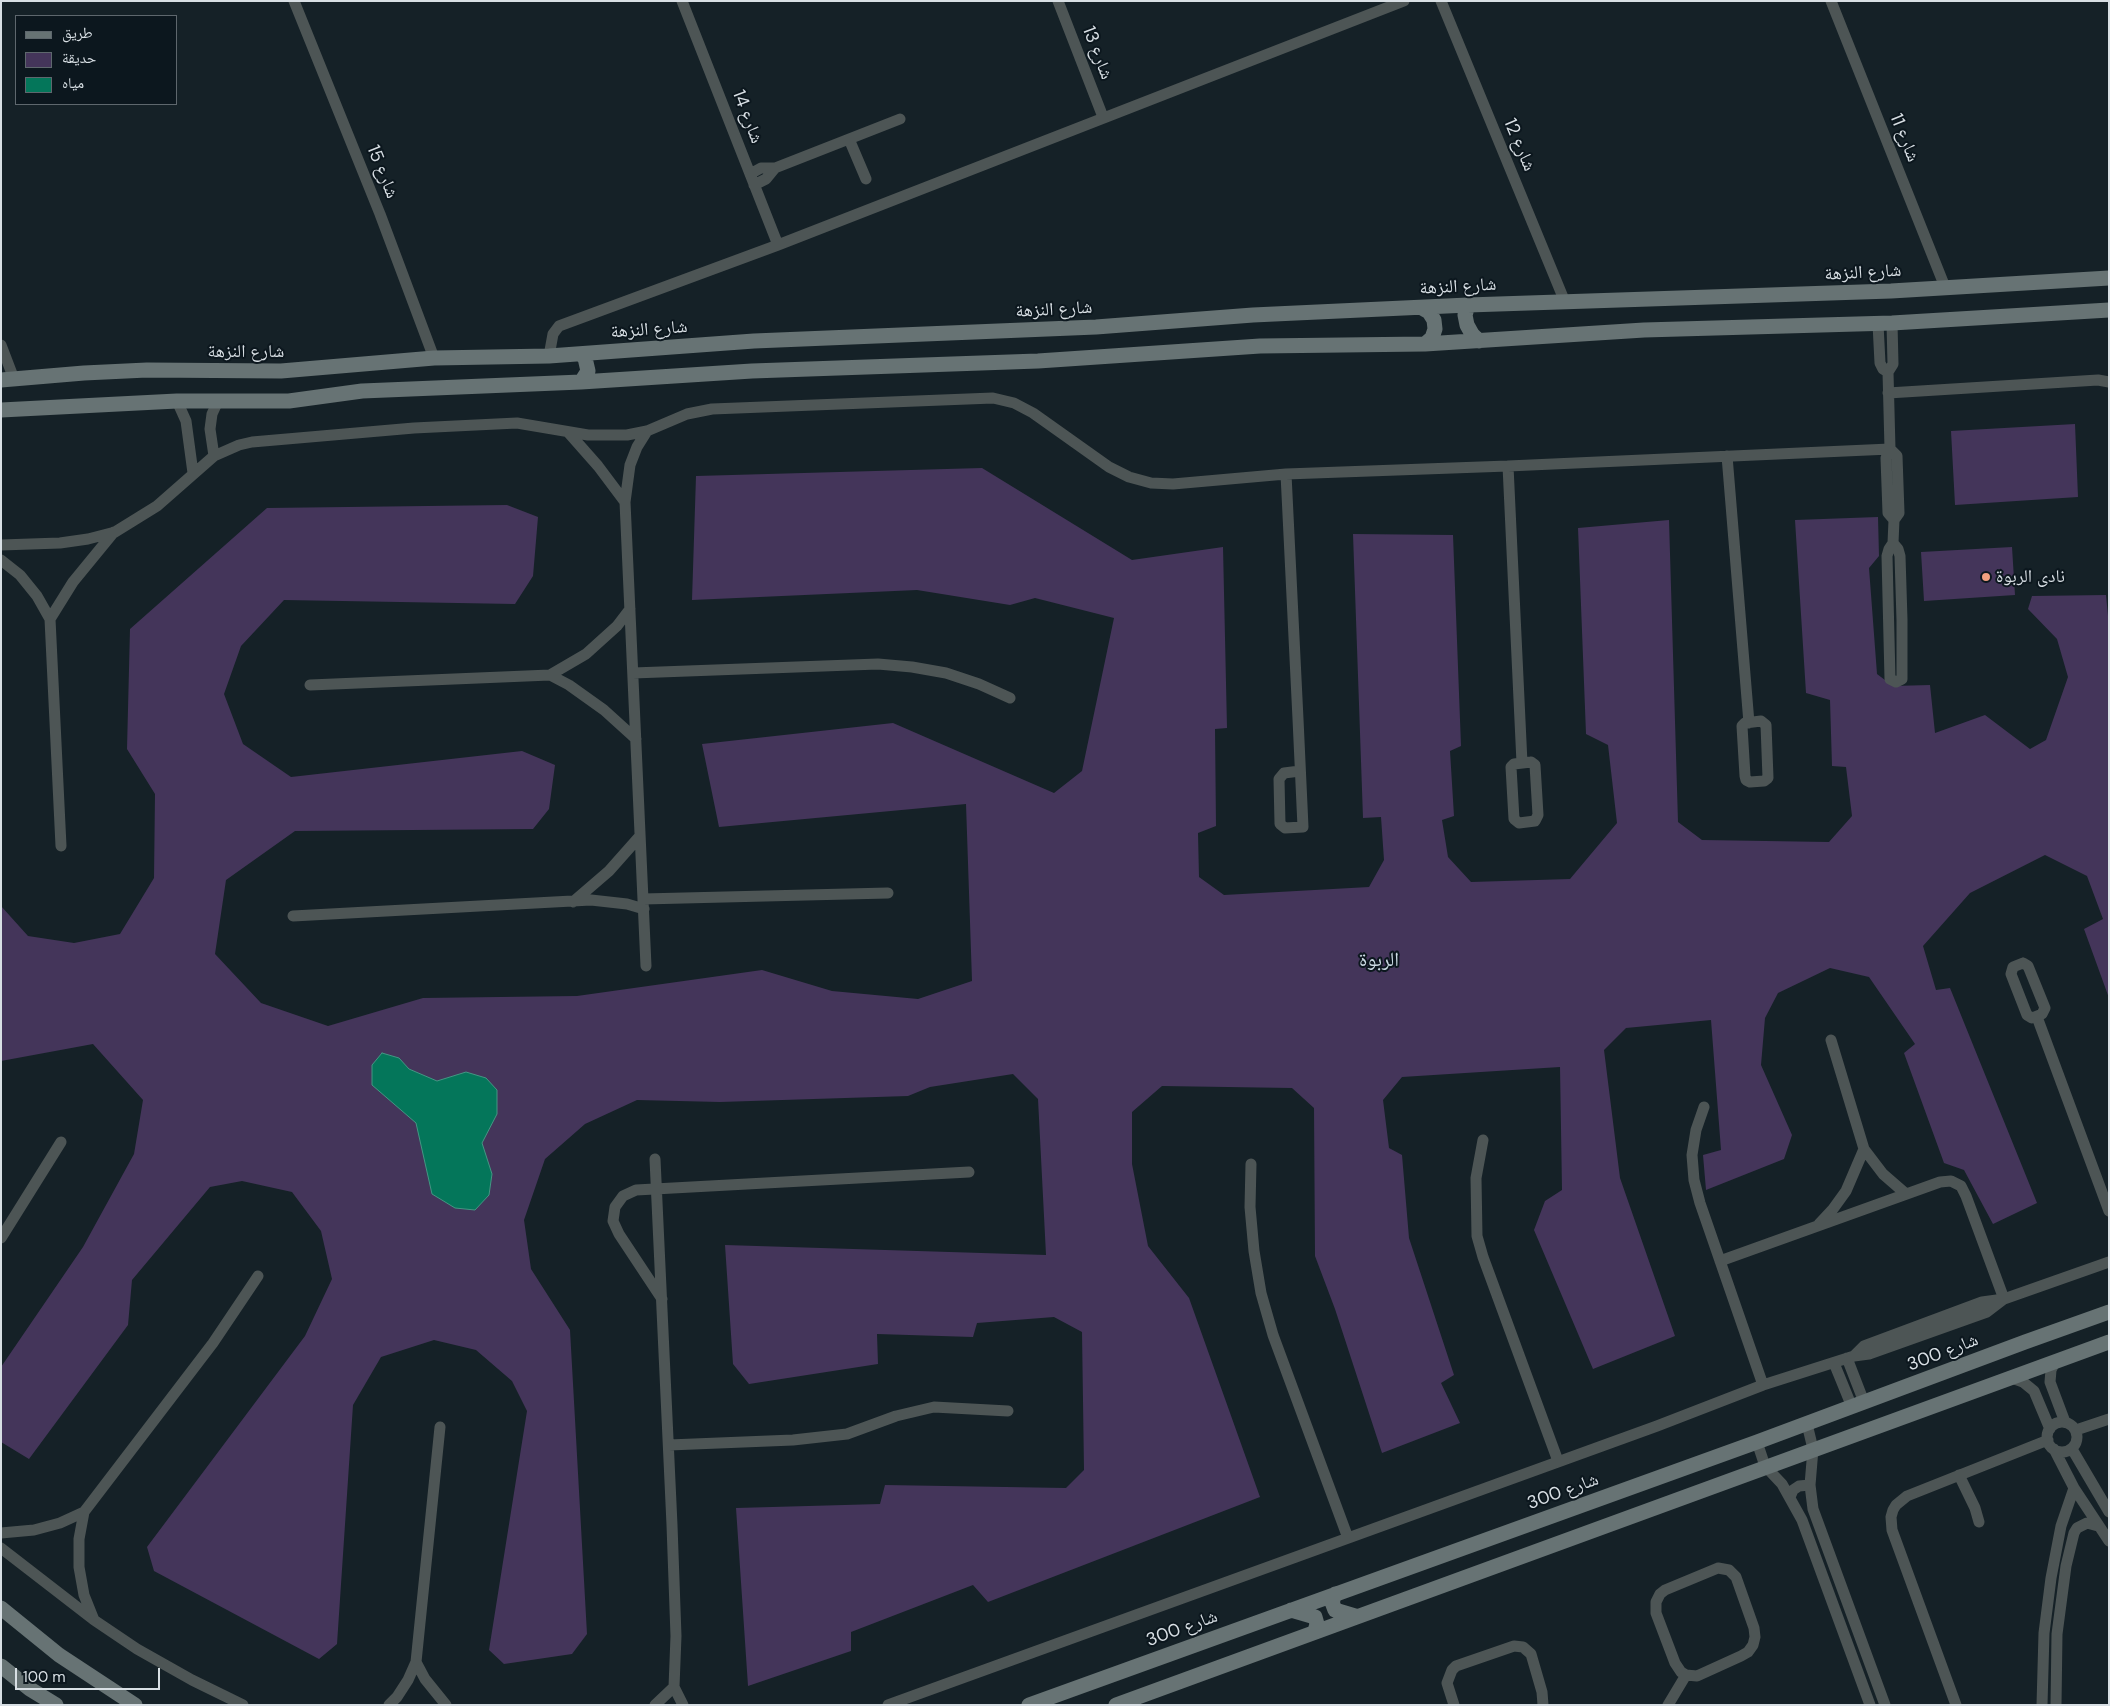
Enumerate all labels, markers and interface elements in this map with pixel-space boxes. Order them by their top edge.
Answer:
legend [15,15,178,105]
text: طريق [62,23,93,43]
street label: شارع 13 [1077,23,1117,83]
text: حديقة [62,48,96,68]
text: مياه [62,73,84,93]
street label: شارع 14 [727,87,767,147]
street label: شارع 11 [1885,111,1923,165]
street label: شارع 12 [1498,115,1540,175]
street label: شارع 15 [362,142,402,202]
street label: شارع النزهة [1824,260,1902,286]
street label: شارع النزهة [1419,274,1497,300]
street label: شارع النزهة [1015,297,1093,323]
street label: شارع النزهة [610,317,688,343]
street label: شارع النزهة [208,341,284,363]
place label: نادى الربوة [1996,566,2065,588]
marker: نادى الربوة [1980,571,1992,583]
district label: الربوة [1359,949,1399,973]
street label: شارع 300 [1904,1330,1982,1376]
street label: شارع 300 [1524,1469,1602,1515]
street label: شارع 300 [1143,1606,1221,1652]
scale bar [18,1658,162,1690]
text: 100 m [23,1667,66,1687]

